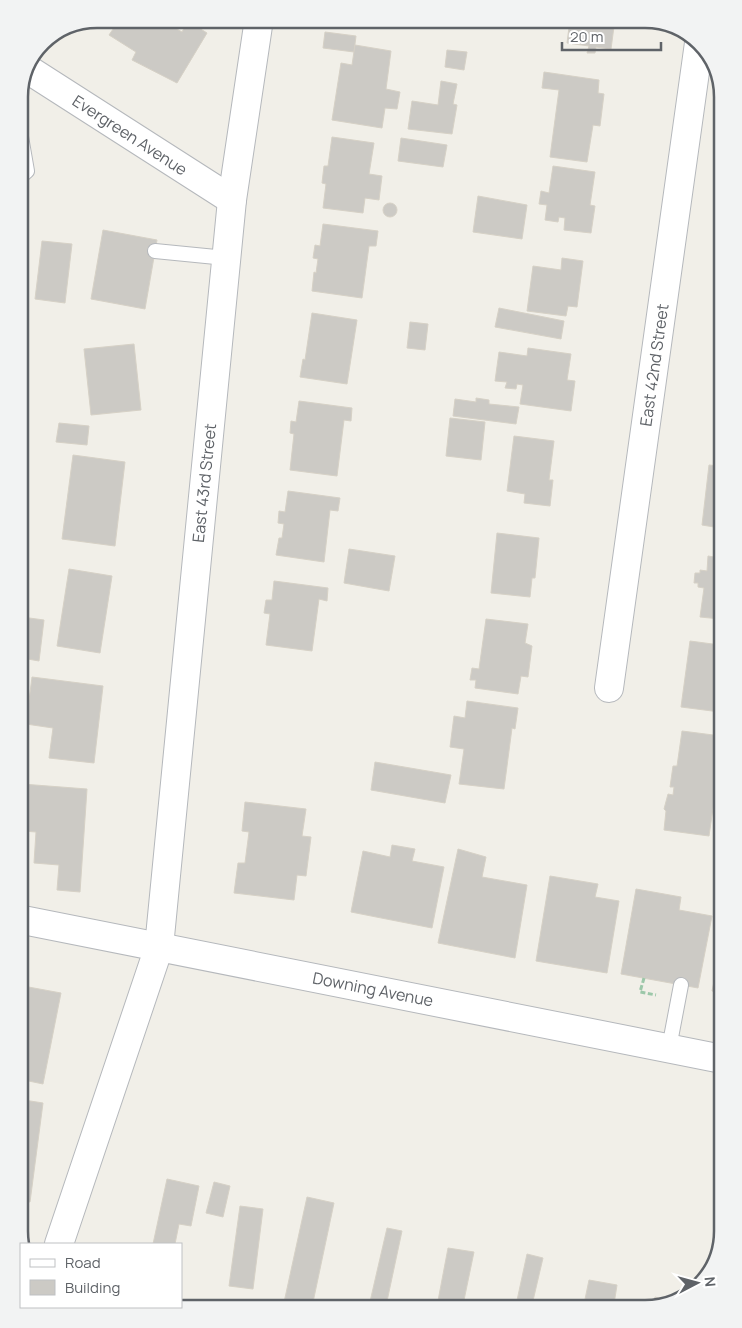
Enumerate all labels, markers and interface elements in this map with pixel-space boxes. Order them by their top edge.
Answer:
scale bar [562,20,661,52]
text: 20 m [570,26,603,47]
street label: Evergreen Avenue [68,90,192,180]
street label: East 42nd Street [634,302,674,428]
street label: East 43rd Street [187,422,221,544]
street label: Downing Avenue [311,967,435,1011]
legend [20,1243,182,1308]
text: Road [65,1252,101,1273]
north arrow [672,1258,722,1308]
text: N [700,1276,720,1288]
text: Building [65,1277,120,1298]

